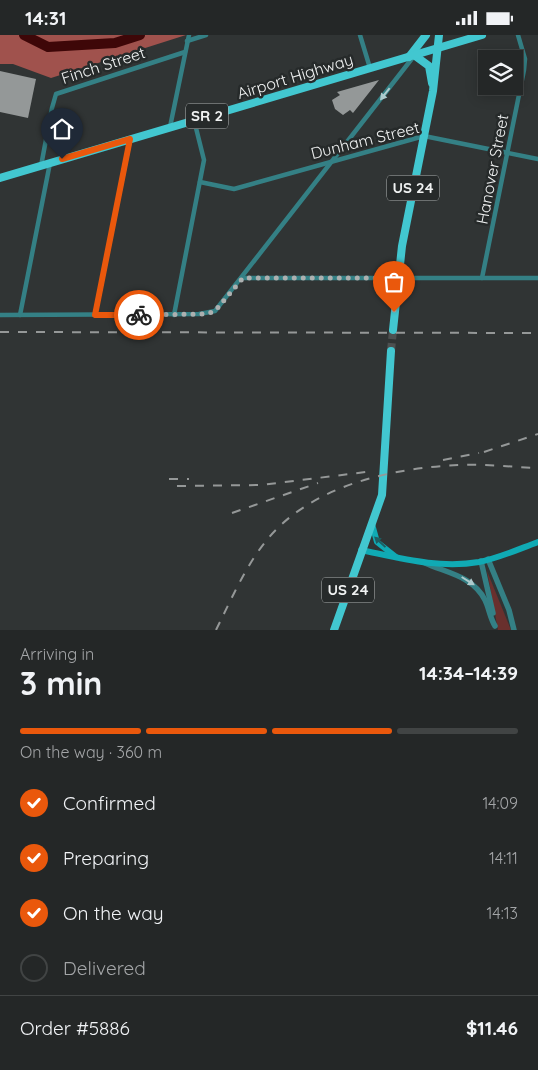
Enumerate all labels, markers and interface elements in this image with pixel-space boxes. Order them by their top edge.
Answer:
text: 14:31 [25,6,66,30]
street label: Finch Street [58,42,148,88]
street label: Airport Highway [235,49,355,103]
map controls [478,50,523,95]
button: layers [478,50,523,95]
one-way arrow [379,87,390,100]
road number: SR 2 [186,103,228,129]
pin [41,108,83,159]
street label: Hanover Street [472,112,512,226]
icon: home [48,115,76,143]
street label: Dunham Street [309,117,421,163]
road number: US 24 [387,175,439,201]
pin [373,261,415,312]
icon: bag [380,268,408,296]
courier [114,290,164,340]
icon: bike [125,301,153,329]
one-way arrow [374,537,386,548]
one-way arrow [461,576,475,586]
road number: US 24 [322,577,374,603]
text: Arriving in [20,644,94,664]
text: 14:34–14:39 [419,661,518,685]
text: 3 min [20,663,102,703]
text: On the way · 360 m [20,742,162,762]
icon: check [20,789,48,817]
text: Confirmed [63,791,156,815]
text: 14:09 [482,793,518,813]
icon: check [20,844,48,872]
text: Preparing [63,846,149,870]
text: 14:11 [489,848,518,868]
icon: check [20,899,48,927]
text: On the way [63,901,164,925]
text: 14:13 [487,903,518,923]
text: Delivered [63,956,146,980]
text: Order #5886 [20,1016,130,1040]
text: $11.46 [466,1016,518,1040]

